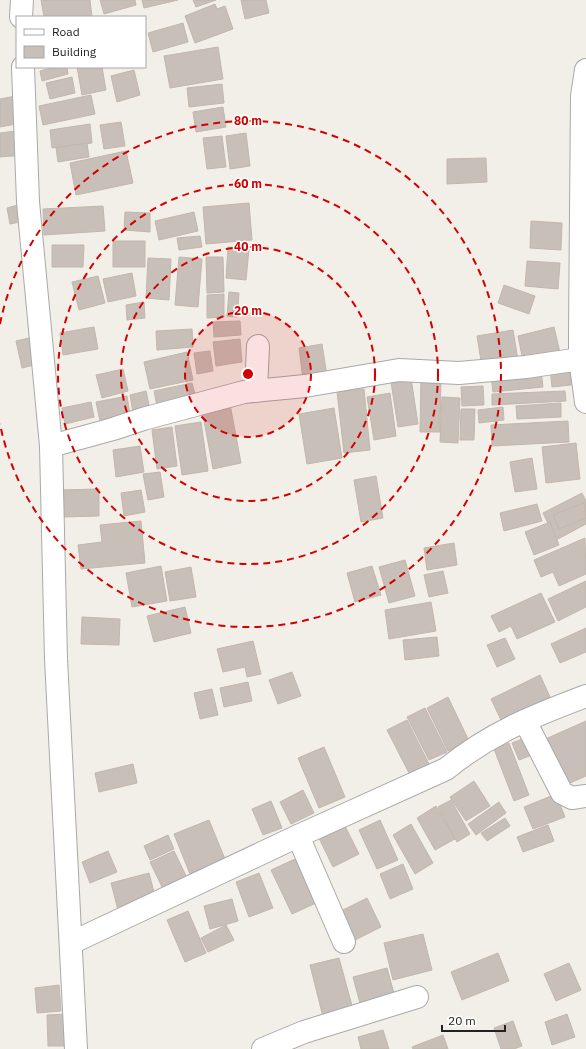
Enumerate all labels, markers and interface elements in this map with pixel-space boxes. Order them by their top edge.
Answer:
legend [16,16,146,68]
text: Road [52,24,80,39]
text: Building [52,44,97,59]
text: 80 m [234,113,262,128]
text: 60 m [234,176,262,191]
text: 40 m [234,239,262,254]
text: 20 m [234,303,262,318]
centre of rings [241,367,255,381]
scale bar [442,1007,505,1033]
text: 20 m [448,1013,476,1028]

